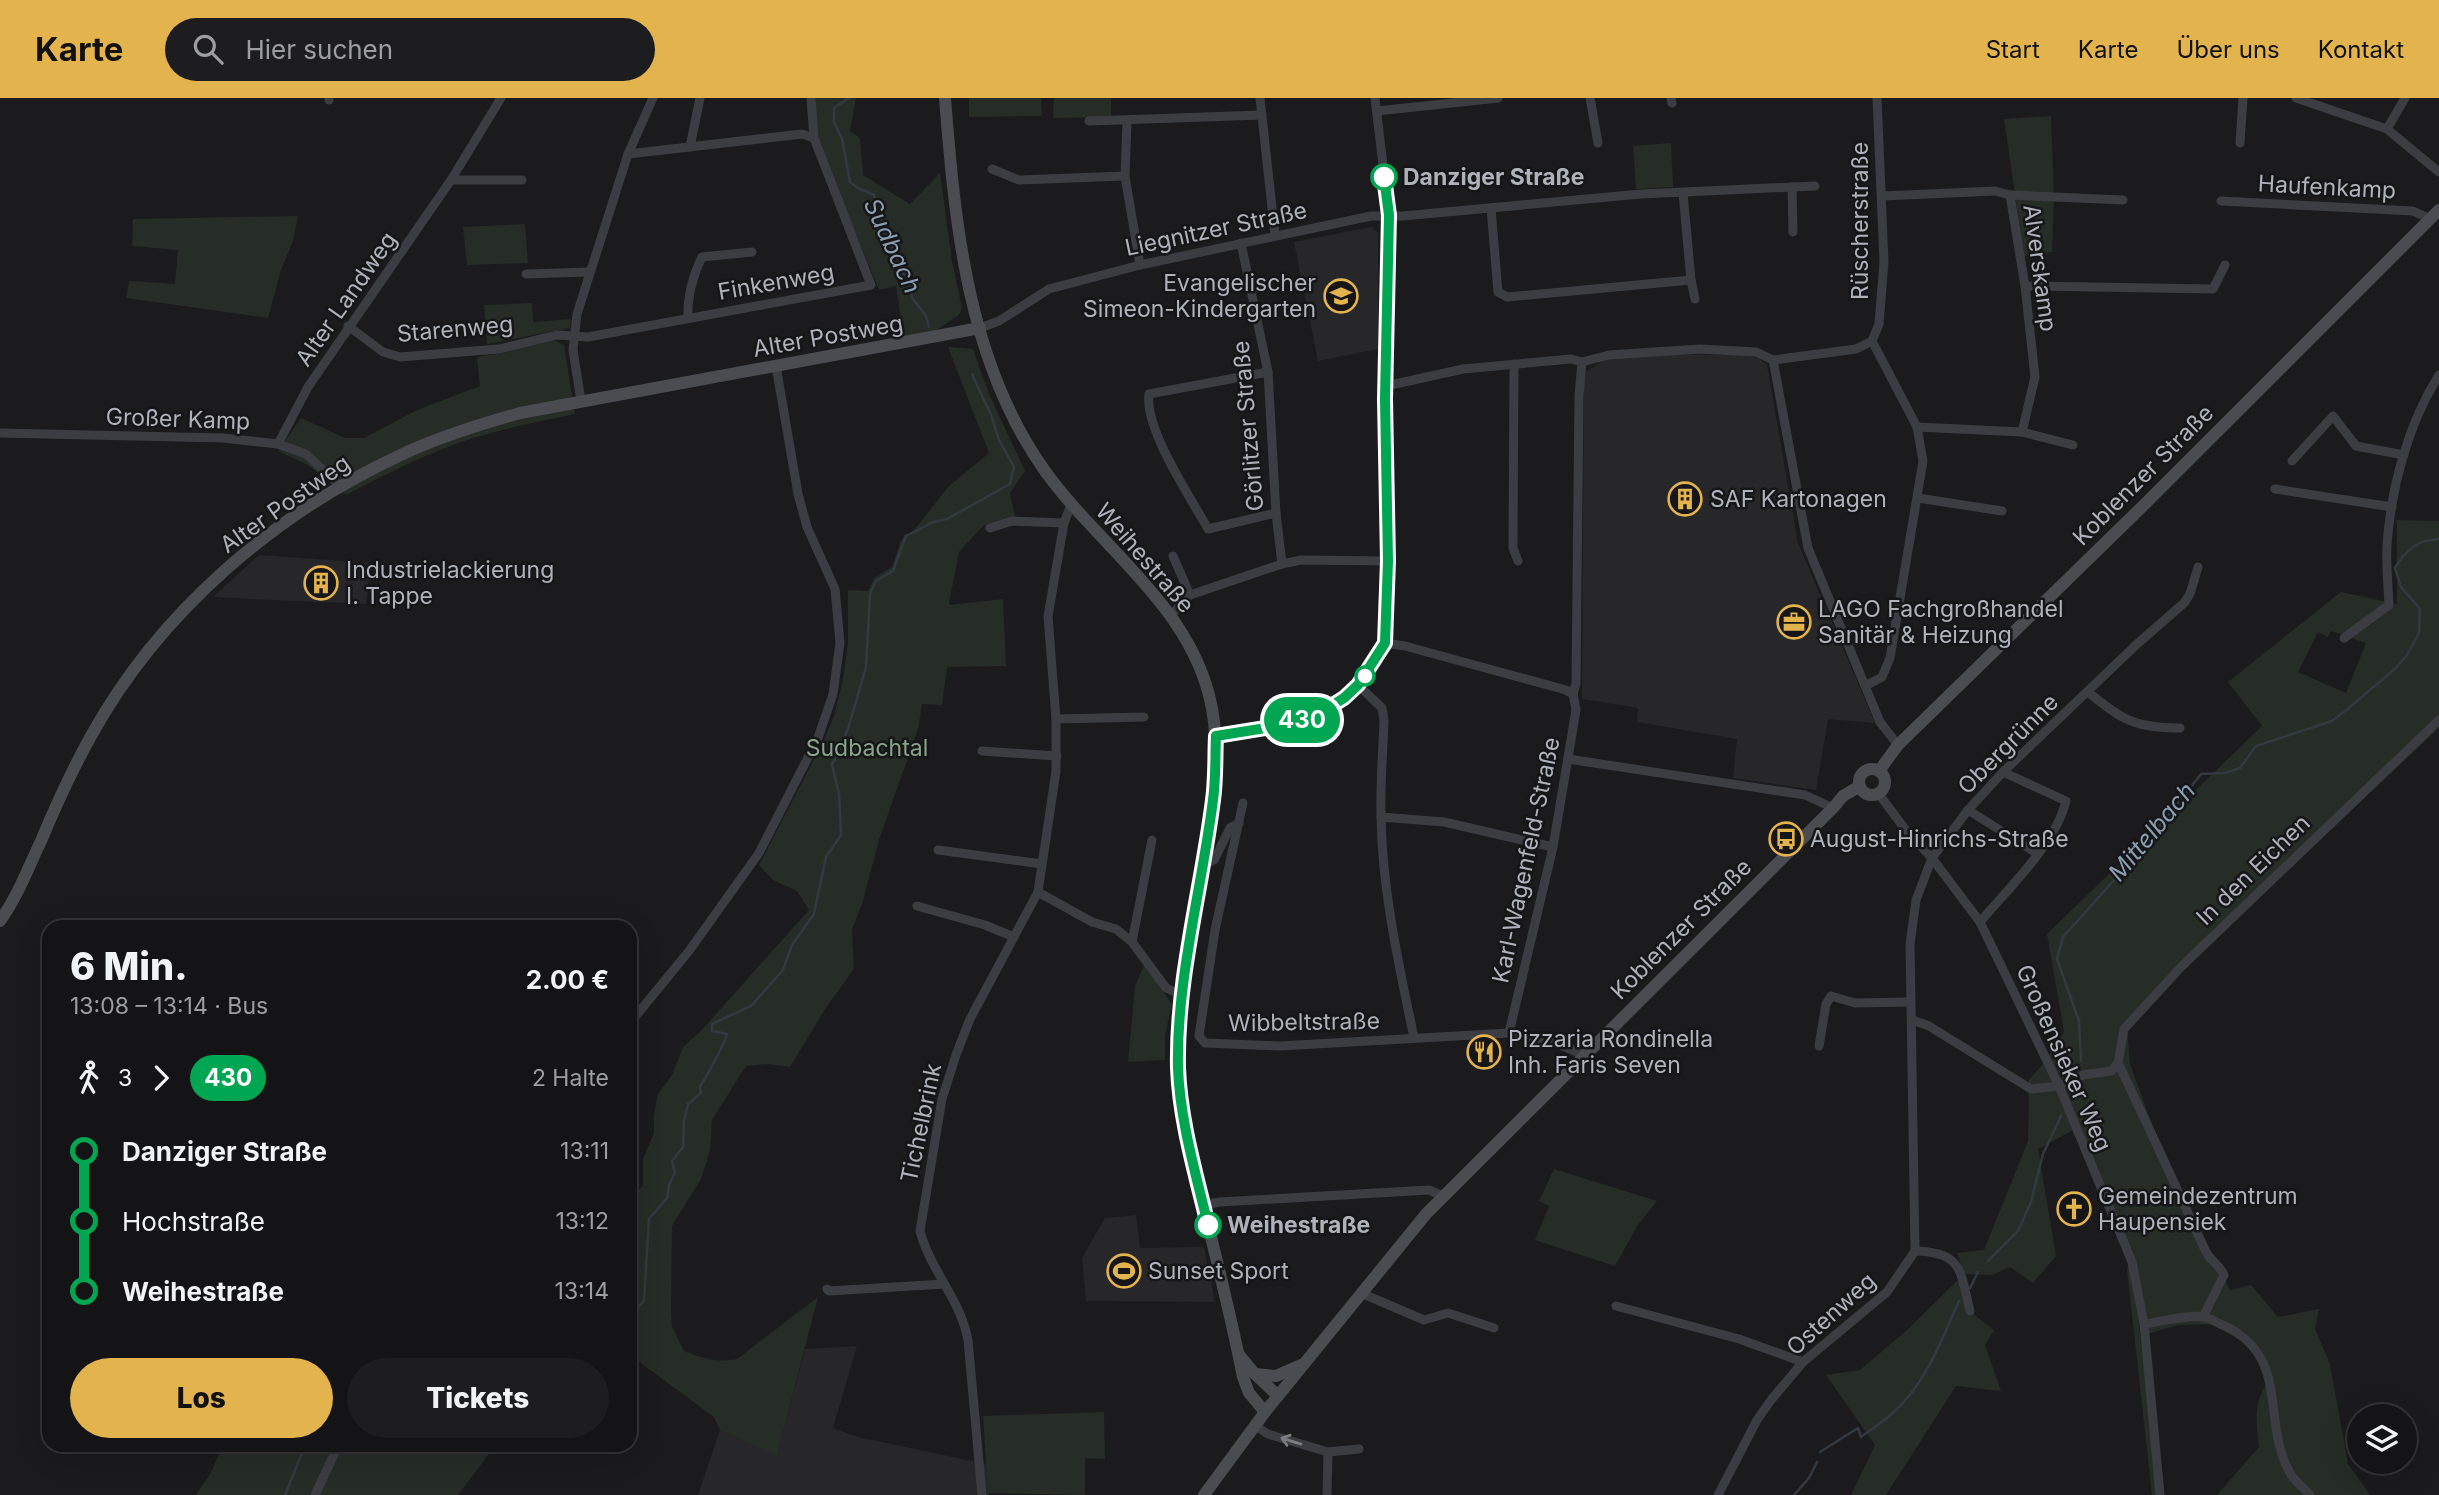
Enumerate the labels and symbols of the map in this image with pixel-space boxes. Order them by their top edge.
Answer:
street label: Rüscherstraße [1846,142,1874,300]
place label: Danziger Straße [1403,163,1584,191]
marker: Danziger Straße [1371,164,1397,190]
street label: Haufenkamp [2257,169,2397,205]
water label: Sudbach [858,194,927,298]
street label: Liegnitzer Straße [1123,196,1309,262]
street label: Alverskamp [2017,203,2063,333]
street label: Alter Landweg [289,227,403,371]
street label: Finkenweg [716,258,836,306]
place label: Evangelischer Simeon-Kindergarten [1083,269,1316,323]
school or university icon: Evangelischer Simeon-Kindergarten [1322,277,1360,315]
street label: Alter Postweg [751,309,905,363]
street label: Starenweg [396,310,514,348]
street label: Görlitzer Straße [1227,340,1269,512]
street label: Koblenzer Straße [2067,399,2219,551]
street label: Großer Kamp [105,402,251,436]
street label: Alter Postweg [215,449,355,559]
building icon: SAF Kartonagen [1666,480,1704,518]
place label: SAF Kartonagen [1710,485,1887,513]
street label: Weihestraße [1090,497,1200,619]
place label: Industrielackierung I. Tappe [346,556,554,610]
building icon: Industrielackierung I. Tappe [302,564,340,602]
place label: LAGO Fachgroßhandel Sanitär & Heizung [1818,595,2064,649]
office icon: LAGO Fachgroßhandel Sanitär & Heizung [1775,603,1813,641]
unlabelled marker [1355,666,1375,686]
street label: Obergrünne [1952,688,2064,800]
line badge: 430 [1262,697,1342,743]
park label: Sudbachtal [806,734,928,762]
street label: Karl-Wagenfeld-Straße [1486,734,1566,986]
water label: Mittelbach [2102,777,2201,887]
street label: In den Eichen [2190,809,2316,931]
bus stop icon: August-Hinrichs-Straße [1767,820,1805,858]
place label: August-Hinrichs-Straße [1810,825,2069,853]
street label: Koblenzer Straße [1605,853,1757,1005]
street label: Großensieker Weg [2010,960,2118,1156]
street label: Wibbeltstraße [1228,1007,1380,1037]
place label: Pizzaria Rondinella Inh. Faris Seven [1508,1025,1713,1079]
restaurant icon: Pizzaria Rondinella Inh. Faris Seven [1465,1033,1503,1071]
street label: Tichelbrink [895,1061,947,1185]
place label: Gemeindezentrum Haupensiek [2098,1182,2298,1236]
church icon: Gemeindezentrum Haupensiek [2055,1190,2093,1228]
place label: Weihestraße [1227,1211,1370,1239]
marker: Weihestraße [1195,1212,1221,1238]
sports icon: Sunset Sport [1105,1252,1143,1290]
place label: Sunset Sport [1148,1257,1289,1285]
street label: Ostenweg [1781,1267,1881,1361]
one-way arrow [1280,1433,1302,1446]

